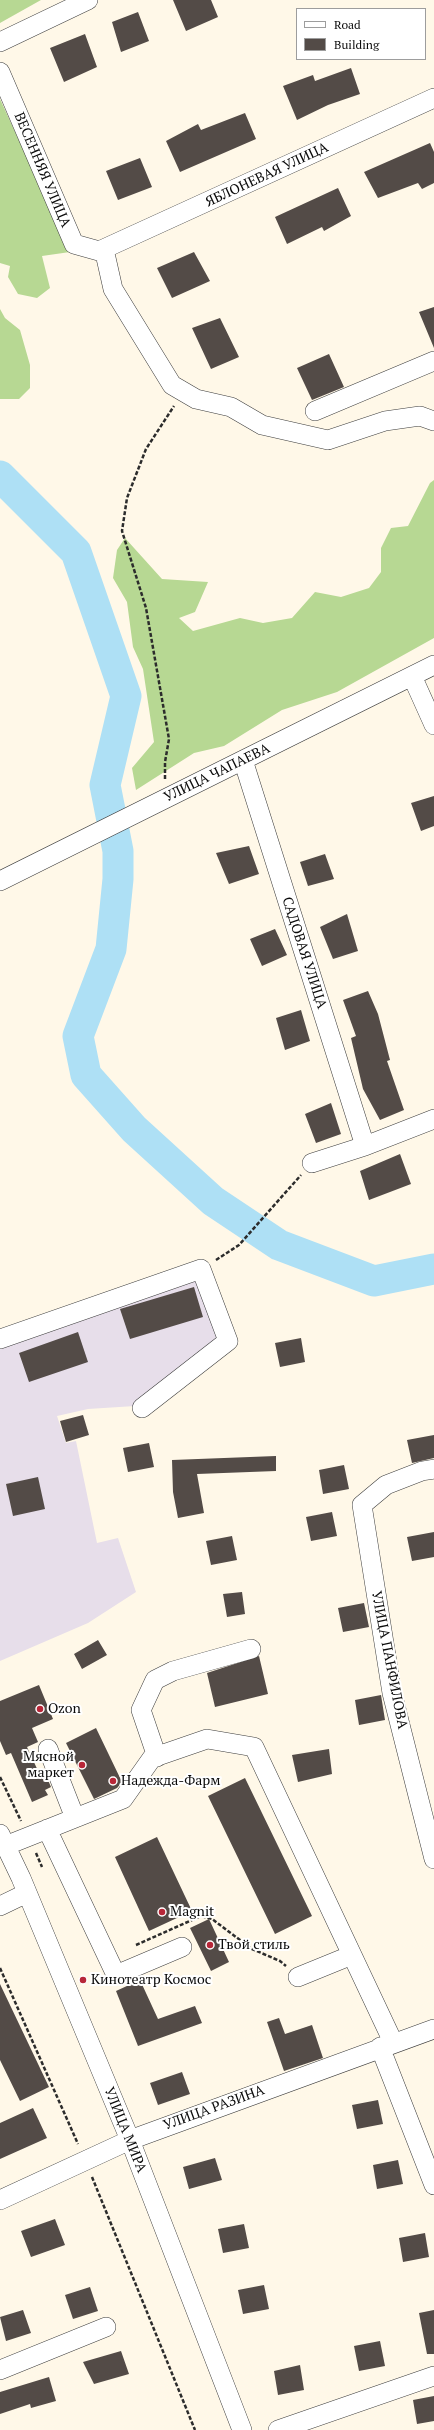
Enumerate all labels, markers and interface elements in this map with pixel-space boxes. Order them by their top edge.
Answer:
legend [296,8,426,60]
text: Road [334,17,361,32]
text: Building [334,37,379,52]
street label: ВЕСЕННЯЯ УЛИЦА [10,110,74,230]
street label: ЯБЛОНЕВАЯ УЛИЦА [203,139,331,211]
street label: УЛИЦА ЧАПАЕВА [161,740,273,806]
street label: САДОВАЯ УЛИЦА [278,895,330,1011]
street label: УЛИЦА ПАНФИЛОВА [367,1590,411,1730]
place label: Ozon [48,1701,81,1717]
marker: Ozon [35,1704,45,1714]
place label: Мясной маркет [23,1749,74,1782]
marker: Мясной маркет [77,1760,87,1770]
place label: Надежда-Фарм [121,1773,221,1789]
marker: Надежда-Фарм [108,1776,118,1786]
place label: Magnit [170,1904,214,1920]
marker: Magnit [157,1907,167,1917]
place label: Твой стиль [218,1937,290,1953]
marker: Твой стиль [205,1940,215,1950]
place label: Кинотеатр Космос [91,1972,211,1988]
marker: Кинотеатр Космос [78,1975,88,1985]
street label: УЛИЦА РАЗИНА [161,2082,267,2134]
street label: УЛИЦА МИРА [100,2085,150,2175]

